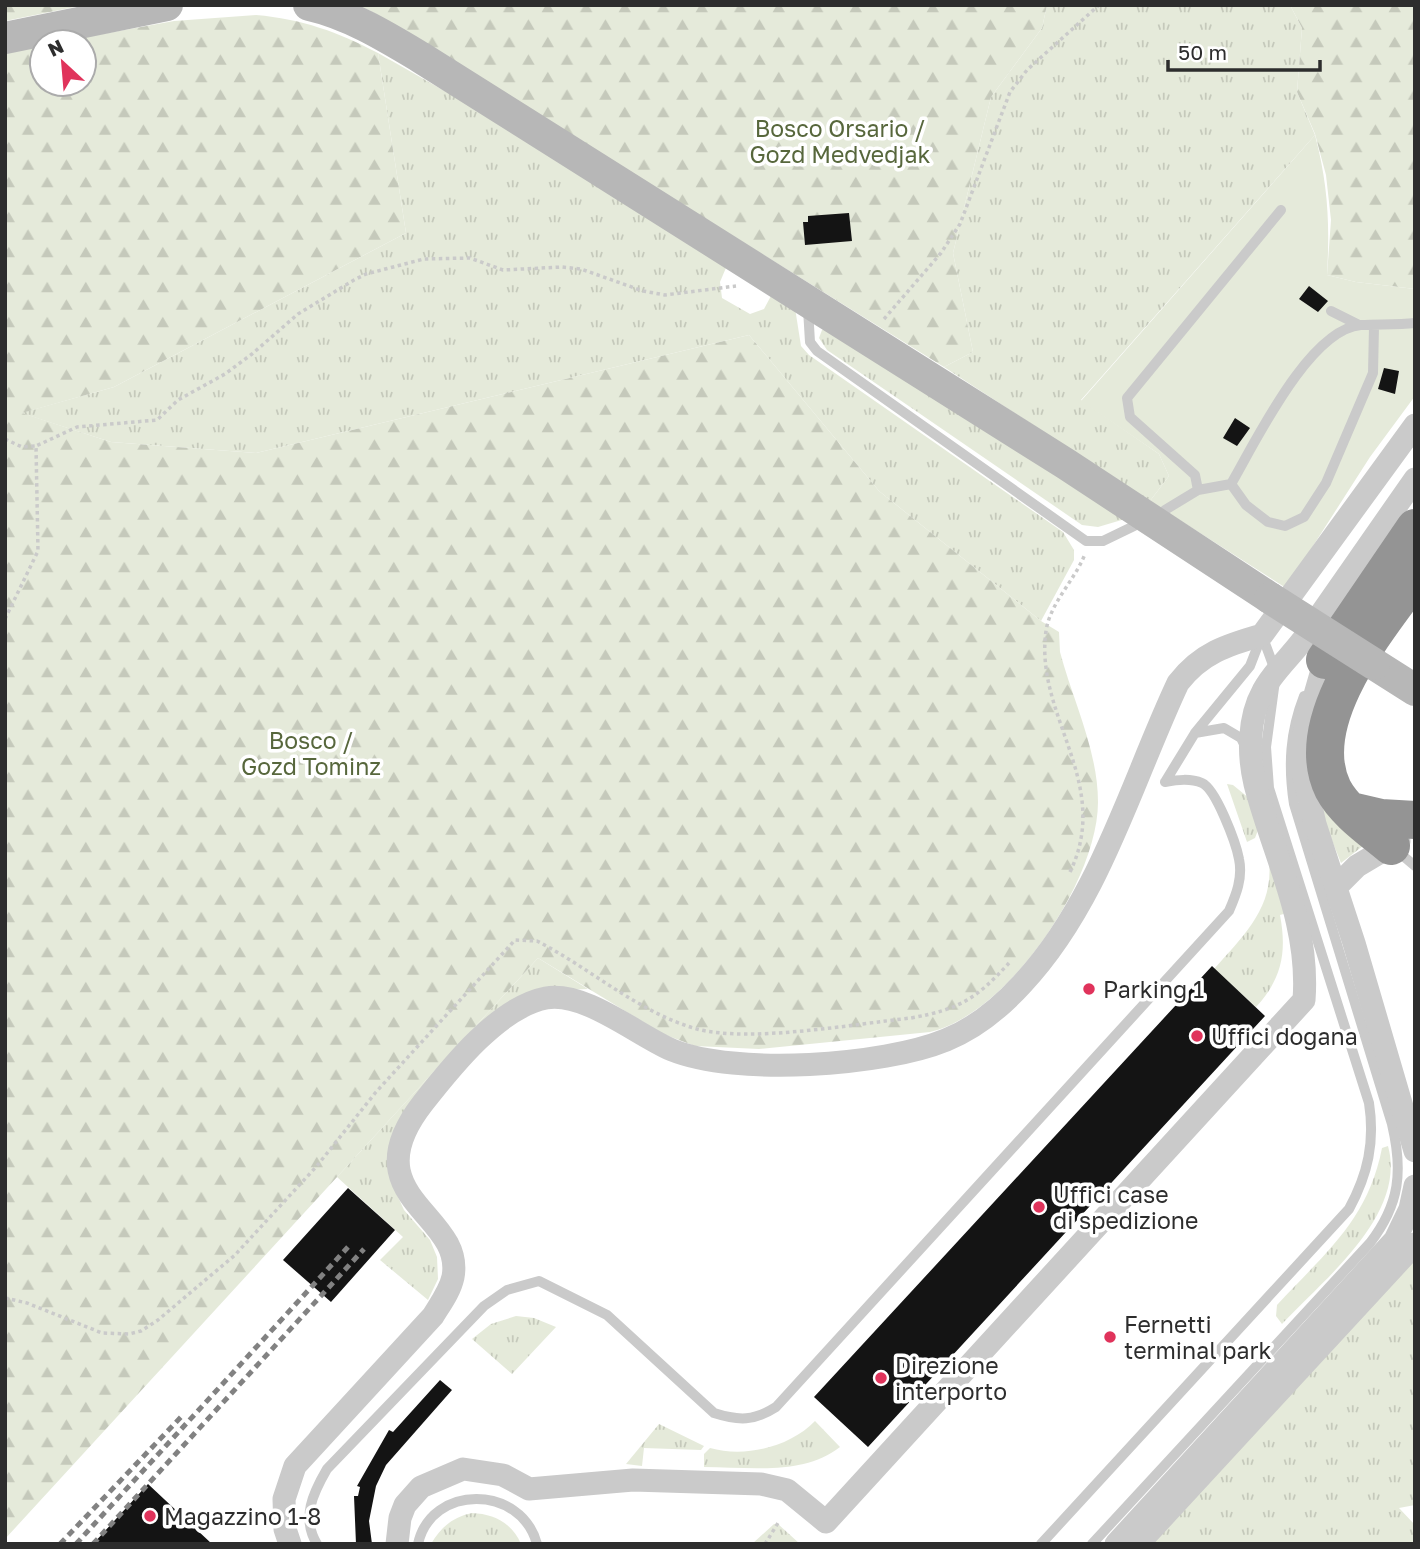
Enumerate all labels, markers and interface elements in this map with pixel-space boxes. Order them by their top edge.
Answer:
north arrow [28,28,98,98]
scale bar [1168,28,1320,72]
text: N [44,34,67,61]
text: 50 m [1178,39,1227,65]
park label: Bosco Orsario / Gozd Medvedjak [750,114,930,168]
park label: Bosco / Gozd Tominz [241,726,381,780]
place label: Parking 1 [1103,975,1204,1003]
marker: Parking 1 [1081,981,1097,997]
place label: Uffici dogana [1211,1022,1358,1050]
marker: Uffici dogana [1189,1028,1205,1044]
place label: Uffici case di spedizione [1053,1180,1198,1234]
marker: Uffici case di spedizione [1031,1199,1047,1215]
place label: Fernetti terminal park [1124,1310,1271,1364]
marker: Fernetti terminal park [1102,1329,1118,1345]
place label: Direzione interporto [895,1351,1007,1405]
marker: Direzione interporto [873,1370,889,1386]
place label: Magazzino 1-8 [164,1502,321,1530]
marker: Magazzino 1-8 [142,1508,158,1524]

